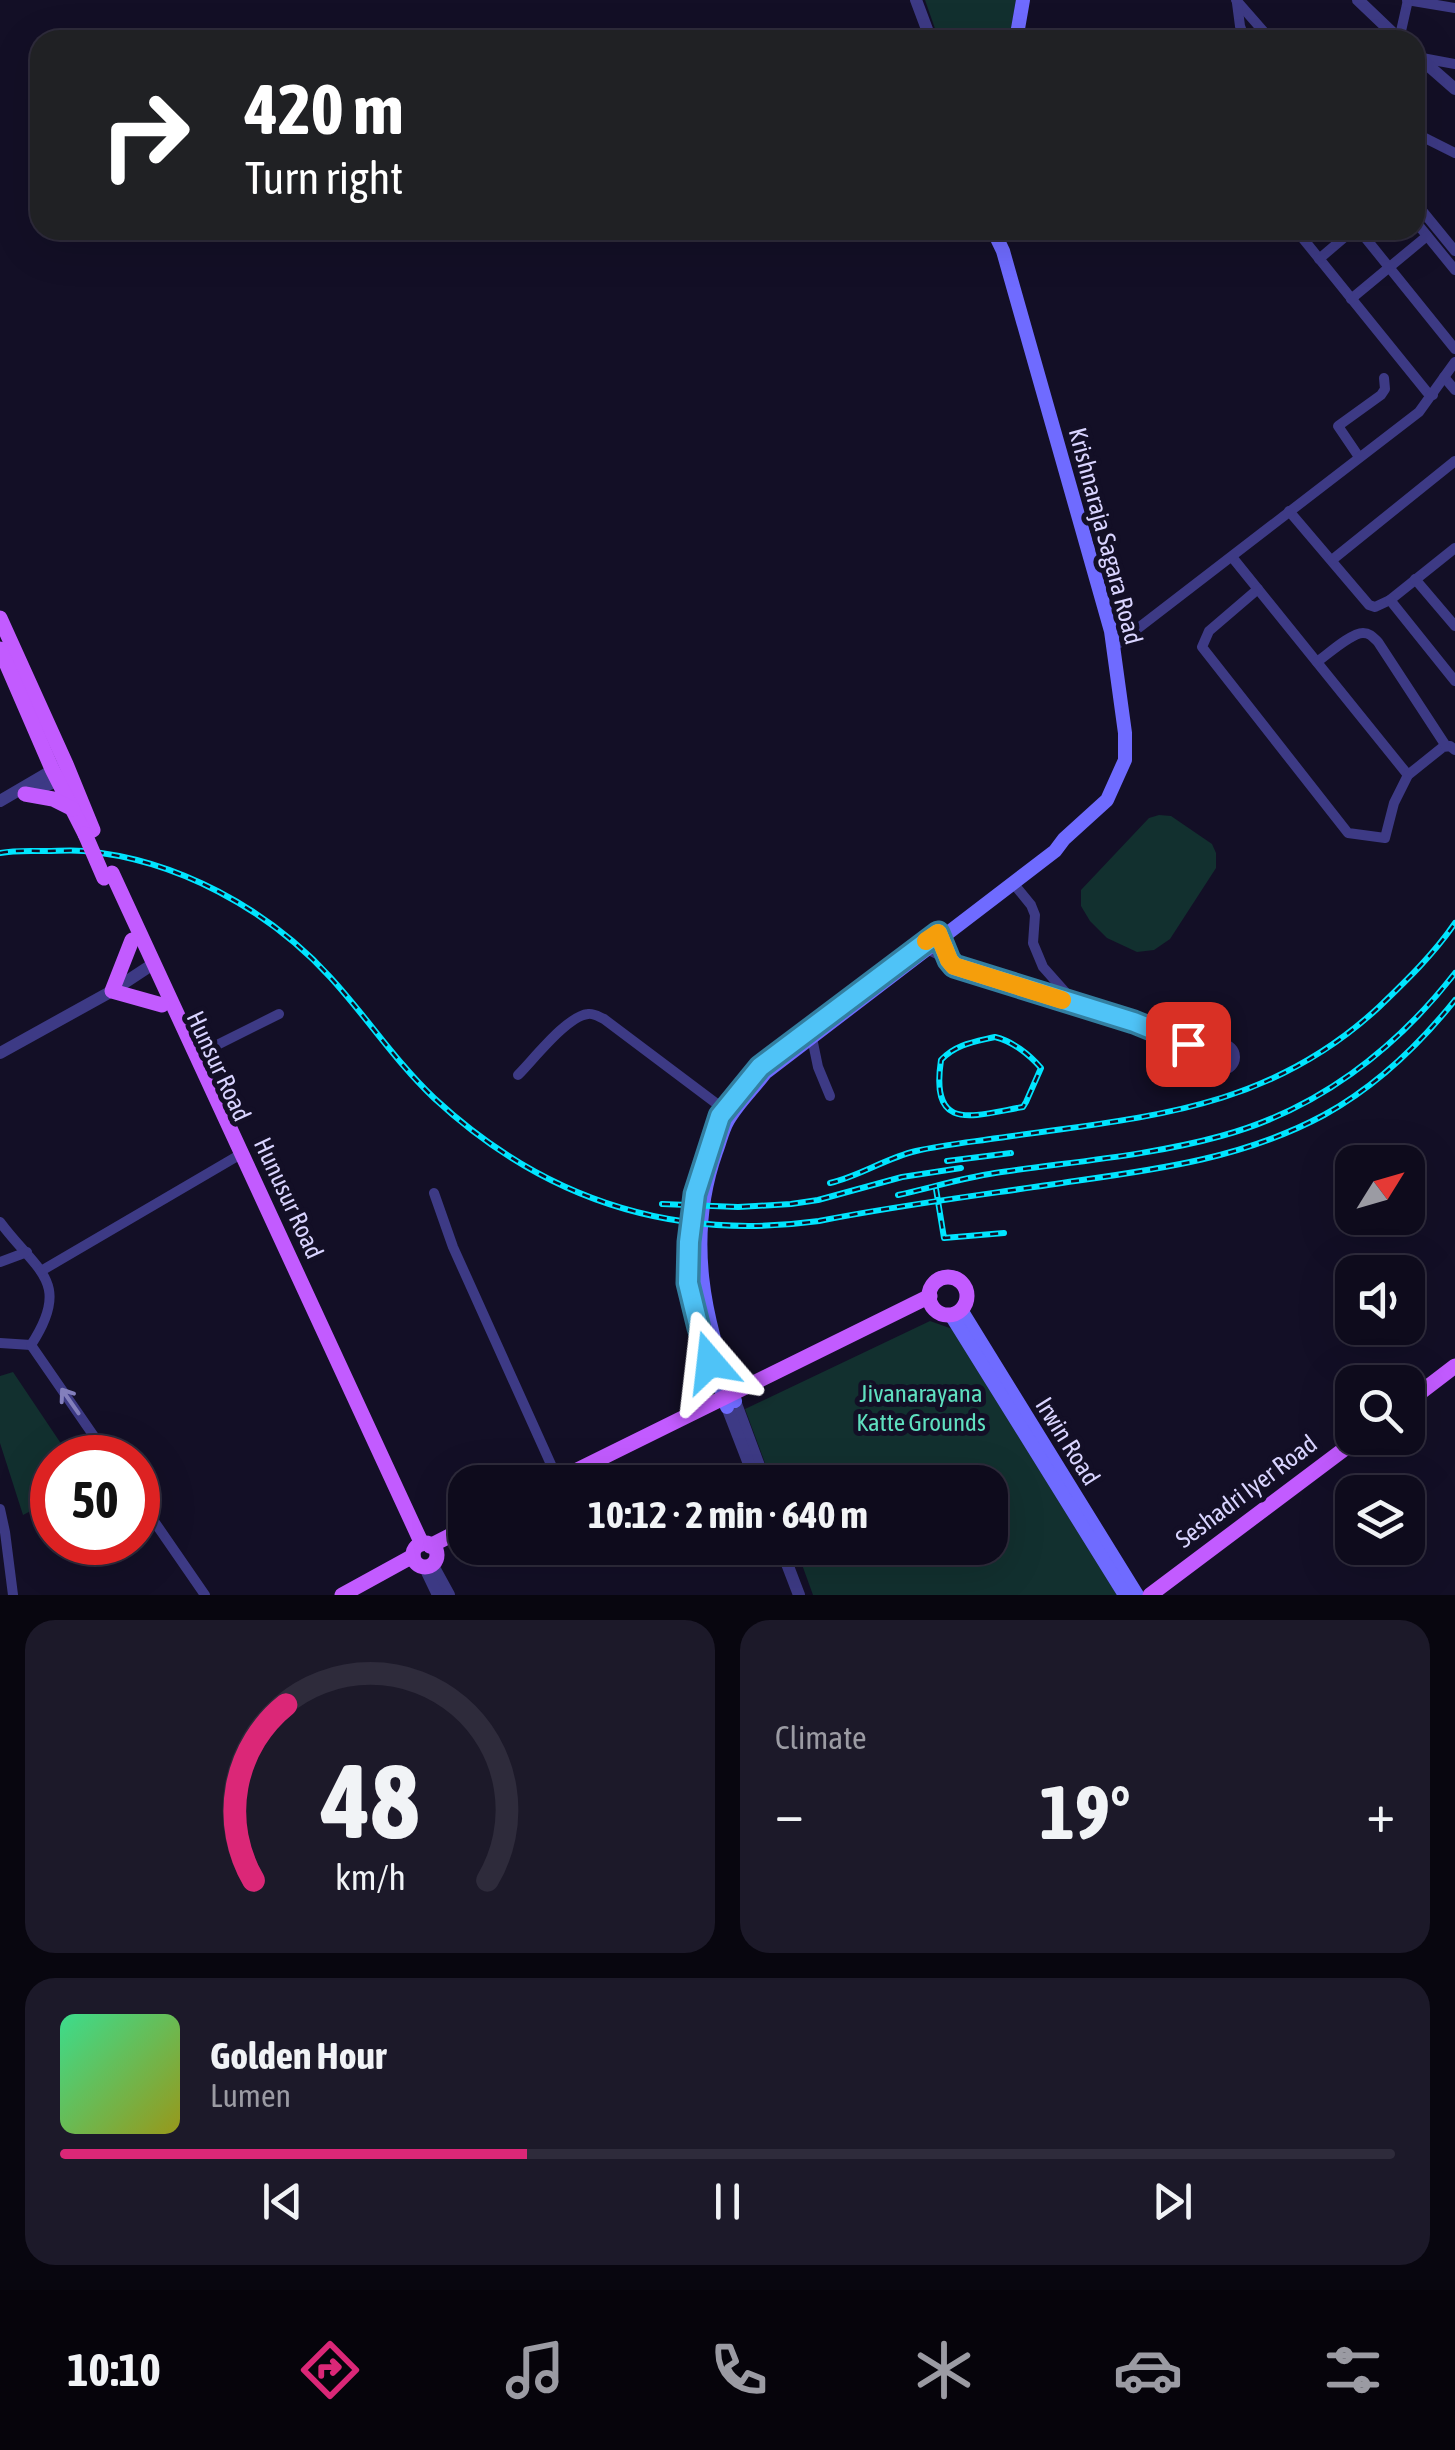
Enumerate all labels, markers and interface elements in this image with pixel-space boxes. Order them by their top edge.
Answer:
text: 420 m [245,69,404,149]
icon: right [80,70,210,200]
text: Turn right [245,152,403,204]
street label: Krishnaraja Sagara Road [1064,425,1148,647]
pin [1146,1002,1231,1087]
street label: Hunsur Road [181,1007,257,1125]
icon: arrive [1161,1017,1216,1072]
street label: Hunusur Road [249,1133,329,1263]
north arrow [1335,1145,1425,1235]
map controls [1335,1145,1425,1565]
button: sound [1335,1255,1425,1345]
position arrow [658,1310,762,1414]
button: search [1335,1365,1425,1455]
park label: Jivanarayana Katte Grounds [856,1379,986,1436]
one-way arrow [60,1388,81,1416]
street label: Irwin Road [1030,1392,1106,1490]
street label: Seshadri Iyer Road [1170,1429,1322,1553]
speed limit sign: 50 [30,1435,160,1565]
button: layers [1335,1475,1425,1565]
text: 10:12 · 2 min · 640 m [588,1493,868,1536]
text: Climate [775,1719,867,1756]
text: 48 [320,1741,419,1860]
text: 19° [1039,1769,1131,1855]
text: − [775,1781,804,1844]
text: + [1366,1781,1395,1844]
text: km/h [335,1857,405,1898]
text: Golden Hour [210,2034,386,2077]
text: Lumen [210,2077,291,2114]
icon: previous [255,2174,310,2229]
icon: pause [700,2174,755,2229]
icon: next [1145,2174,1200,2229]
icon: directions [295,2335,365,2405]
icon: music [500,2335,570,2405]
icon: phone [704,2335,774,2405]
icon: climate [909,2335,979,2405]
icon: car [1113,2335,1183,2405]
icon: filters [1318,2335,1388,2405]
text: 10:10 [67,2344,161,2396]

